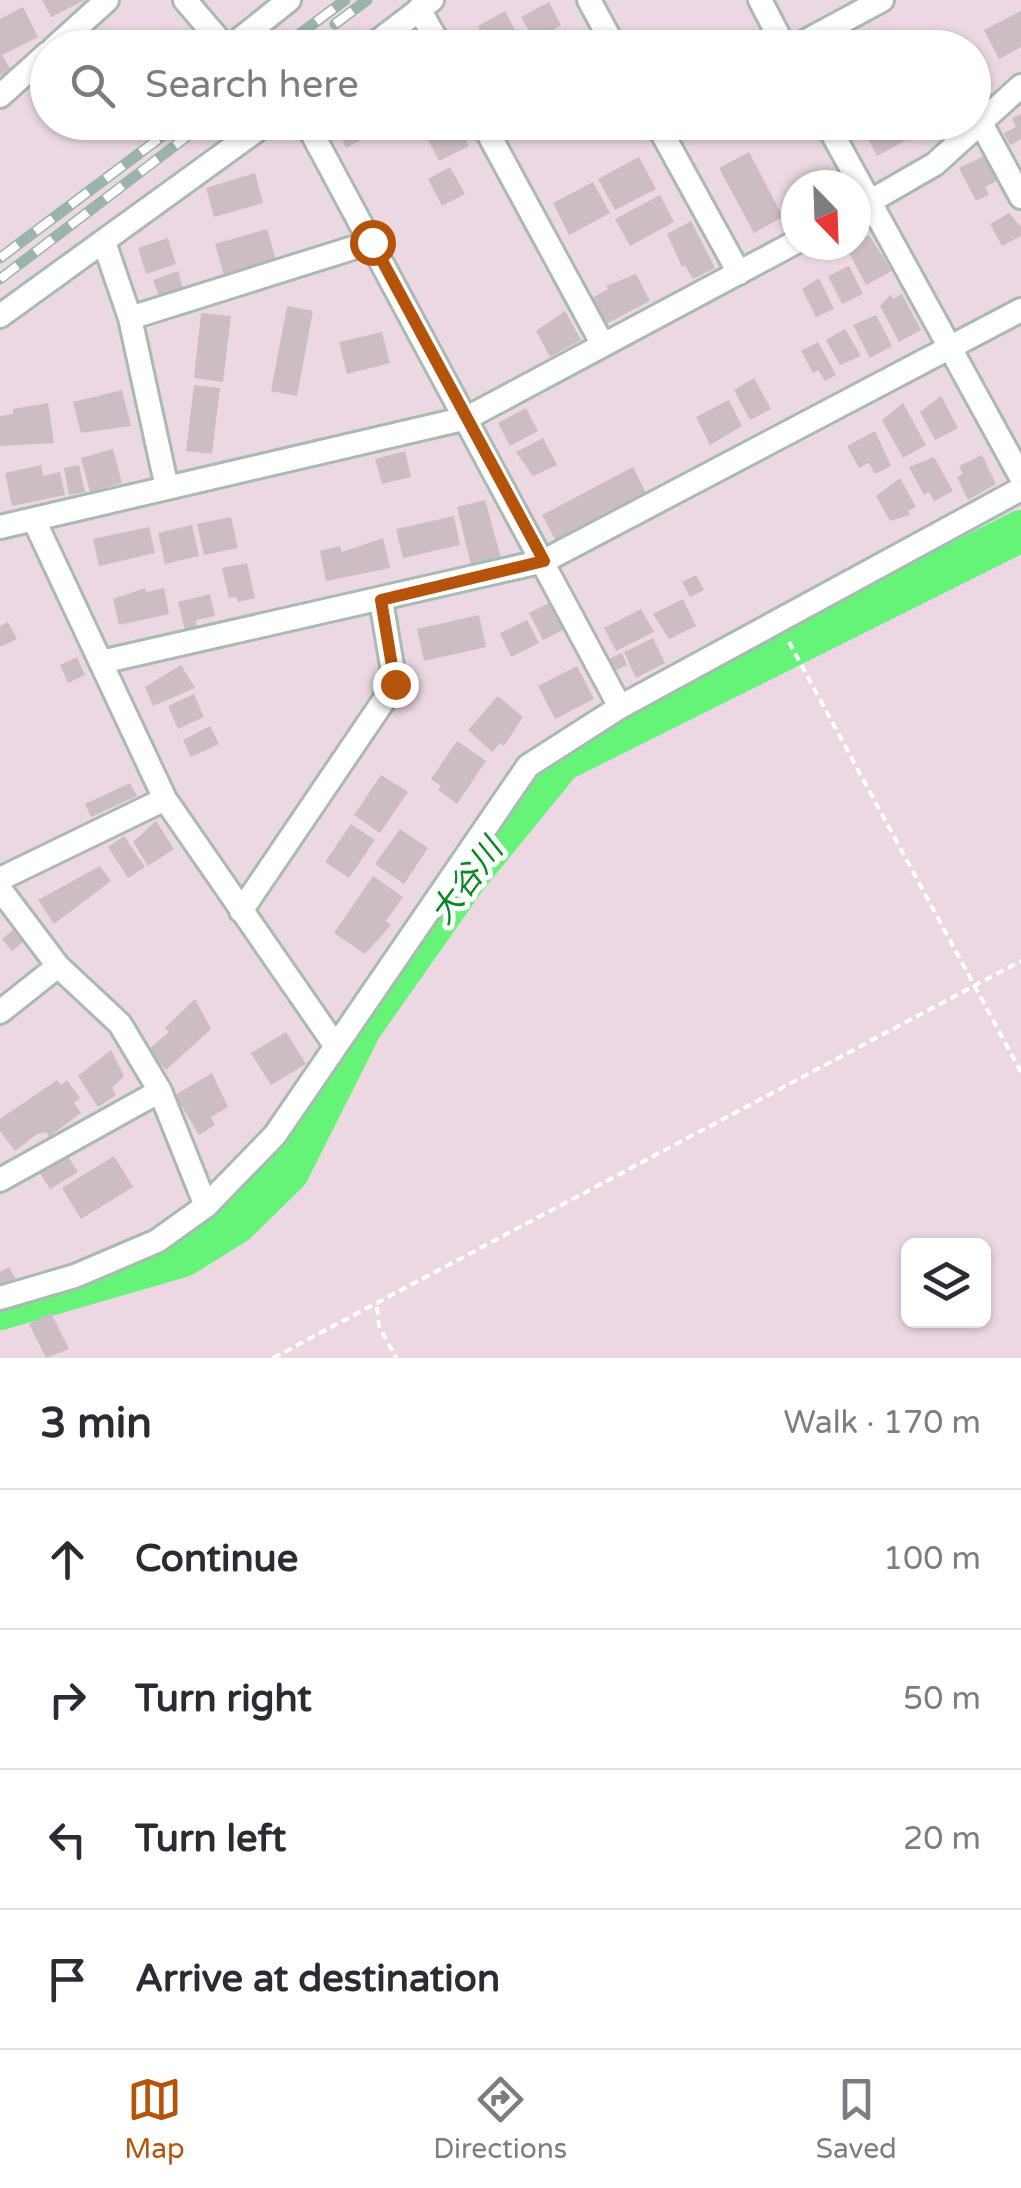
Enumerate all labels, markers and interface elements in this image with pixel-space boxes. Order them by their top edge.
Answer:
search box [30,30,991,140]
icon: search [65,58,120,113]
text: Search here [145,62,359,108]
north arrow [781,170,871,260]
route start [350,220,396,266]
route end [373,662,419,708]
water label: 大谷川 [423,829,513,931]
map controls [901,1238,991,1328]
button: layers [901,1238,991,1328]
text: 3 min [40,1398,152,1449]
text: Walk · 170 m [784,1404,981,1442]
icon: ahead [40,1532,95,1587]
text: Continue [135,1536,298,1582]
text: 100 m [883,1540,981,1578]
icon: right [40,1672,95,1727]
text: Turn right [135,1676,312,1722]
text: 50 m [903,1680,981,1718]
icon: left [40,1812,95,1867]
text: Turn left [135,1816,286,1862]
text: 20 m [903,1820,981,1858]
icon: arrive [40,1952,95,2007]
text: Arrive at destination [135,1956,500,2002]
tab: Map [124,2072,185,2166]
tab: Directions [433,2072,567,2166]
tab: Saved [816,2072,897,2166]

